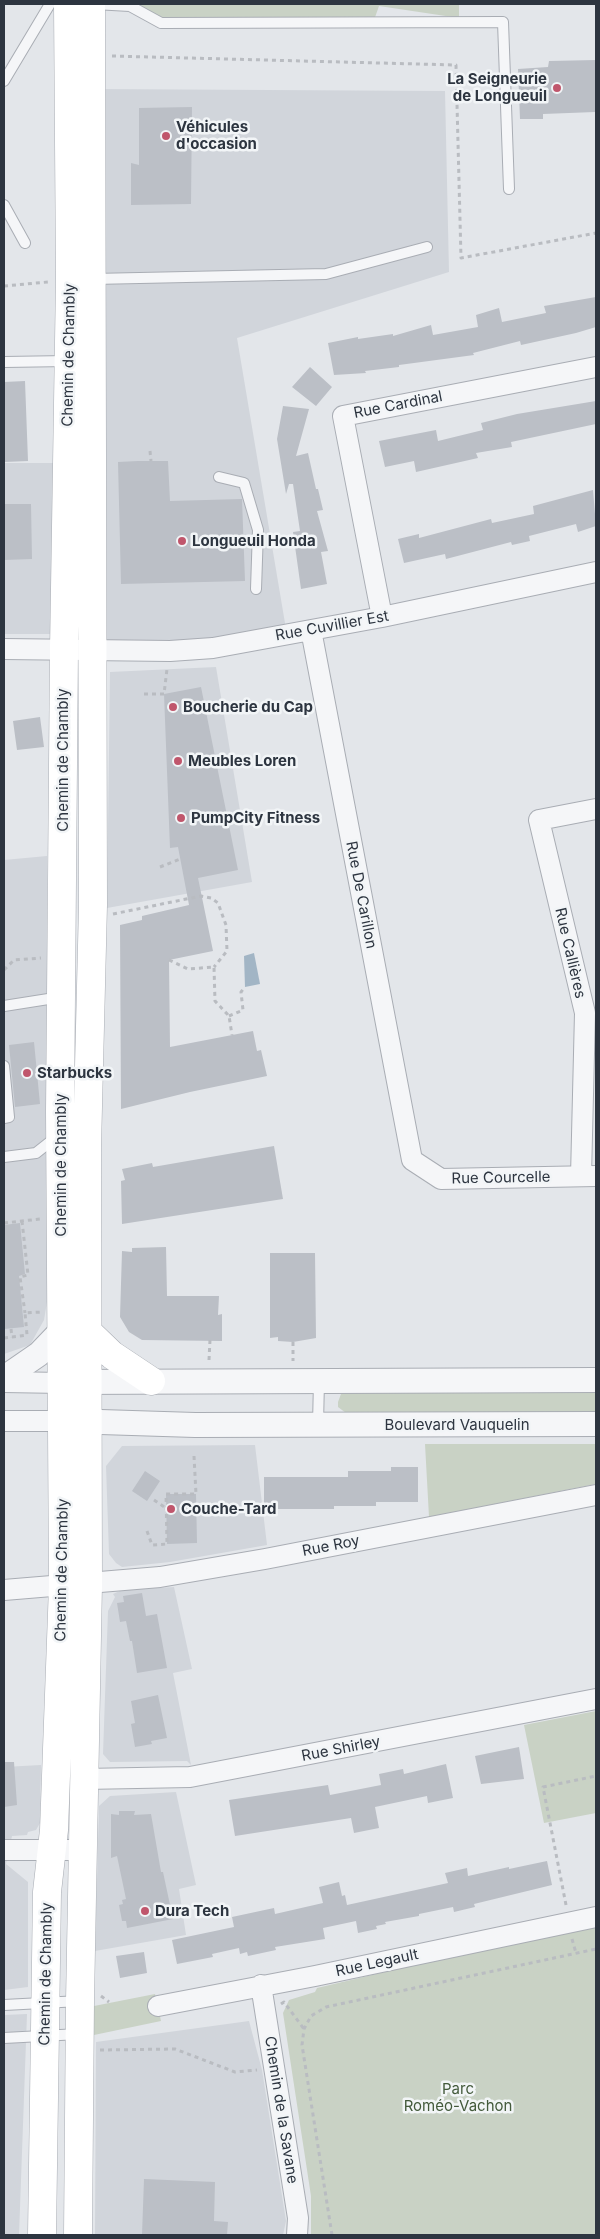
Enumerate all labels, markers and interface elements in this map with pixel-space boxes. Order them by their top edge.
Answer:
place label: La Seigneurie de Longueuil [447,70,547,105]
marker: La Seigneurie de Longueuil [551,82,563,94]
place label: Véhicules d'occasion [176,118,257,153]
marker: Véhicules d'occasion [160,130,172,142]
street label: Chemin de Chambly [59,283,79,427]
street label: Rue Cardinal [352,388,444,422]
place label: Longueuil Honda [192,532,316,550]
marker: Longueuil Honda [176,535,188,547]
street label: Rue Cuvillier Est [274,607,390,645]
street label: Chemin de Chambly [54,688,72,832]
place label: Boucherie du Cap [183,698,313,716]
marker: Boucherie du Cap [167,701,179,713]
place label: Meubles Loren [188,752,296,770]
marker: Meubles Loren [172,755,184,767]
place label: PumpCity Fitness [191,809,320,827]
marker: PumpCity Fitness [175,812,187,824]
street label: Rue De Carillon [342,840,380,950]
street label: Rue Callières [551,906,589,1000]
place label: Starbucks [37,1064,112,1082]
marker: Starbucks [21,1067,33,1079]
street label: Chemin de Chambly [52,1093,70,1237]
street label: Rue Courcelle [451,1168,551,1188]
street label: Boulevard Vauquelin [384,1416,530,1434]
street label: Chemin de Chambly [52,1498,72,1642]
place label: Couche-Tard [181,1500,276,1518]
marker: Couche-Tard [165,1503,177,1515]
street label: Rue Roy [301,1532,361,1560]
street label: Rue Shirley [300,1733,382,1765]
street label: Chemin de Chambly [36,1902,56,2046]
place label: Dura Tech [155,1902,229,1920]
marker: Dura Tech [139,1905,151,1917]
street label: Rue Legault [334,1945,420,1981]
street label: Chemin de la Savane [260,2035,302,2185]
park label: Parc Roméo-Vachon [404,2080,512,2115]

